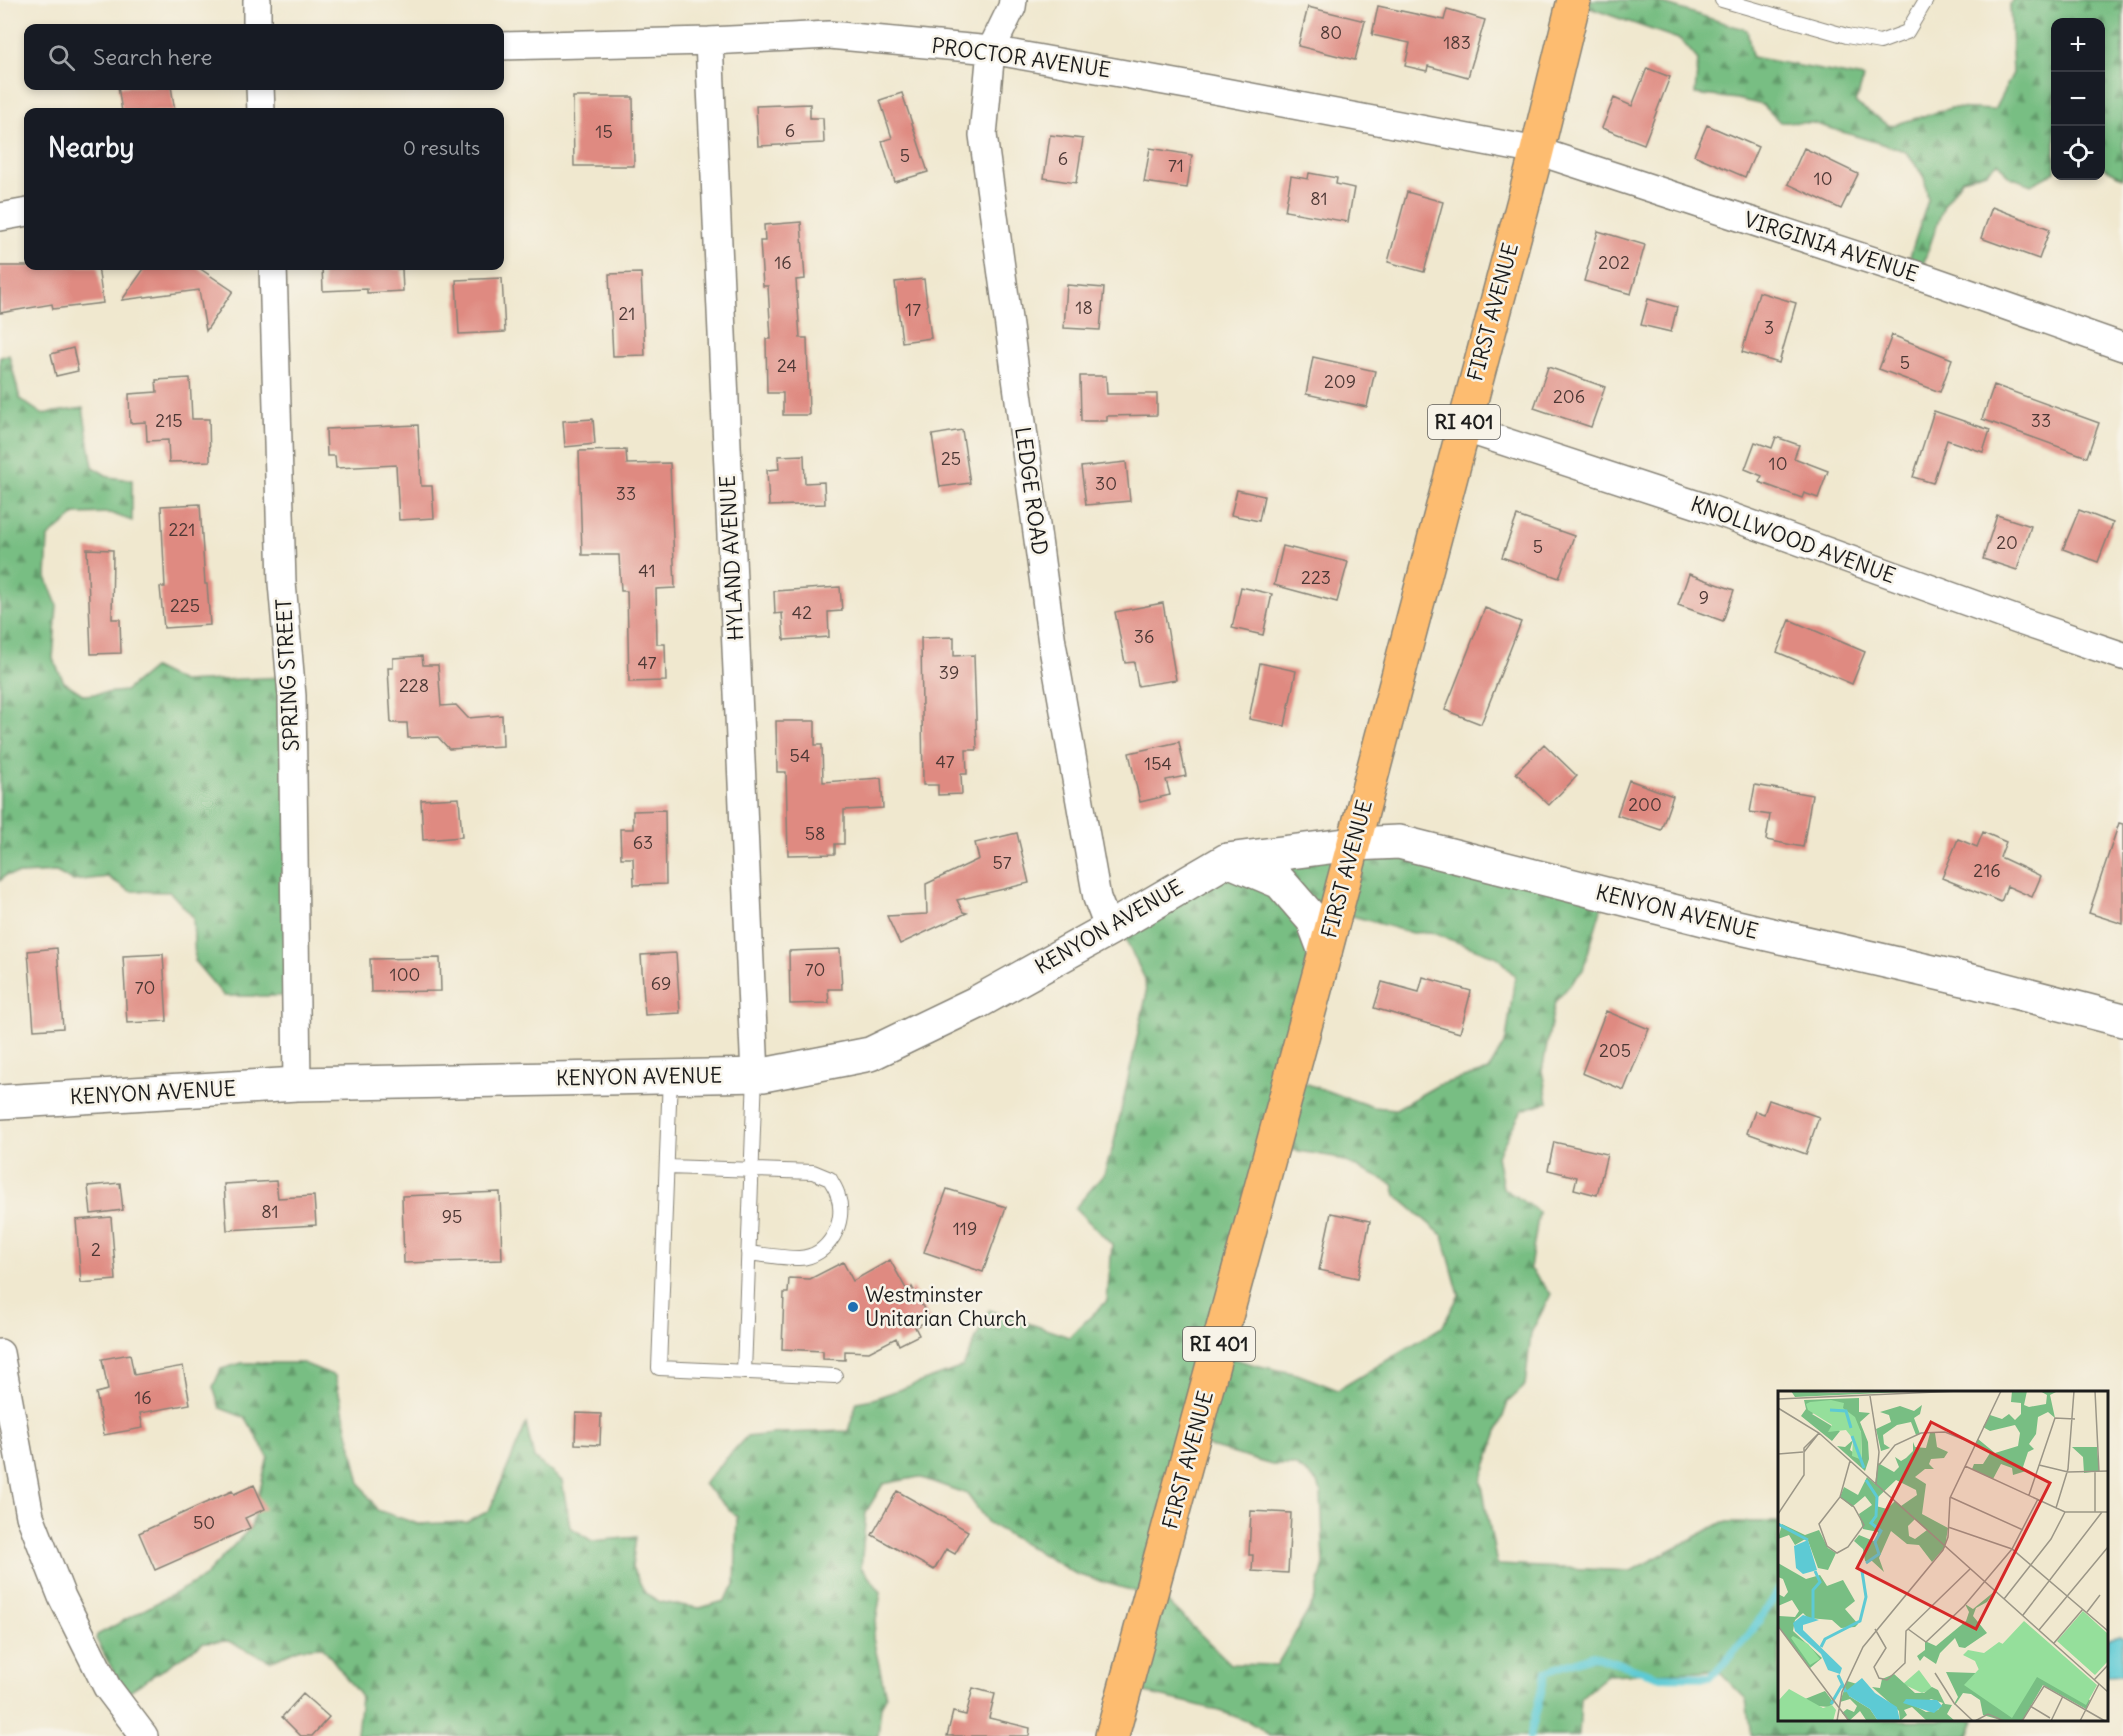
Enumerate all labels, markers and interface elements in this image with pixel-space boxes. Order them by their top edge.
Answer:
map controls [2051,18,2105,180]
button: + [2051,18,2105,72]
house number: 80 [1320,21,1342,44]
search box [24,24,504,90]
house number: 183 [1443,31,1471,54]
street label: PROCTOR AVENUE [930,32,1112,83]
icon: search [45,41,78,74]
text: Search here [93,43,212,71]
button: − [2051,72,2105,126]
house number: 6 [785,119,795,142]
house number: 15 [595,120,613,143]
button: locate [2051,126,2105,180]
text: Nearby [48,131,134,164]
text: 0 results [403,135,480,160]
house number: 5 [900,144,910,167]
house number: 6 [1058,147,1068,170]
house number: 71 [1168,154,1184,177]
house number: 10 [1814,167,1833,190]
house number: 81 [1310,187,1328,210]
street label: VIRGINIA AVENUE [1741,206,1922,287]
street label: FIRST AVENUE [1461,240,1524,384]
house number: 16 [774,251,792,274]
house number: 202 [1598,251,1630,274]
house number: 18 [1075,296,1093,319]
house number: 17 [905,298,921,321]
house number: 21 [618,302,636,325]
house number: 3 [1764,316,1774,339]
house number: 5 [1900,351,1910,374]
house number: 24 [777,354,797,377]
house number: 209 [1324,370,1356,393]
house number: 206 [1553,385,1585,408]
road number: RI 401 [1428,405,1500,439]
house number: 215 [155,409,183,432]
house number: 33 [2031,409,2051,432]
street label: LEDGE ROAD [1009,425,1054,557]
house number: 25 [941,447,961,470]
house number: 10 [1769,452,1788,475]
house number: 30 [1095,472,1117,495]
street label: HYLAND AVENUE [714,475,749,641]
house number: 33 [616,482,636,505]
street label: KNOLLWOOD AVENUE [1687,490,1899,589]
house number: 221 [169,518,195,541]
house number: 20 [1996,531,2018,554]
house number: 5 [1533,535,1543,558]
house number: 41 [638,559,656,582]
house number: 223 [1301,566,1331,589]
house number: 9 [1699,586,1709,609]
house number: 225 [170,594,200,617]
street label: SPRING STREET [270,598,305,752]
house number: 42 [792,601,812,624]
house number: 36 [1134,625,1154,648]
house number: 47 [637,651,657,674]
house number: 39 [939,661,959,684]
house number: 228 [399,674,429,697]
house number: 54 [790,744,810,767]
house number: 47 [935,750,955,773]
house number: 154 [1144,752,1172,775]
house number: 200 [1628,793,1662,816]
street label: FIRST AVENUE [1315,797,1378,941]
house number: 58 [805,822,825,845]
house number: 63 [633,831,653,854]
house number: 57 [992,851,1012,874]
house number: 216 [1973,859,2001,882]
street label: KENYON AVENUE [1030,873,1188,980]
street label: KENYON AVENUE [1593,878,1761,945]
house number: 70 [805,958,825,981]
house number: 100 [390,963,420,986]
house number: 69 [651,972,671,995]
house number: 70 [135,976,155,999]
house number: 205 [1599,1039,1631,1062]
street label: KENYON AVENUE [556,1062,722,1091]
street label: KENYON AVENUE [69,1075,237,1110]
house number: 81 [261,1200,279,1223]
house number: 95 [442,1205,462,1228]
house number: 119 [953,1217,977,1240]
house number: 2 [91,1238,101,1261]
place label: Westminster Unitarian Church [865,1281,1027,1332]
marker: Westminster Unitarian Church [846,1300,860,1314]
road number: RI 401 [1183,1327,1255,1361]
house number: 16 [134,1386,152,1409]
street label: FIRST AVENUE [1156,1388,1219,1532]
inset map [1778,1391,2108,1721]
house number: 50 [193,1511,215,1534]

